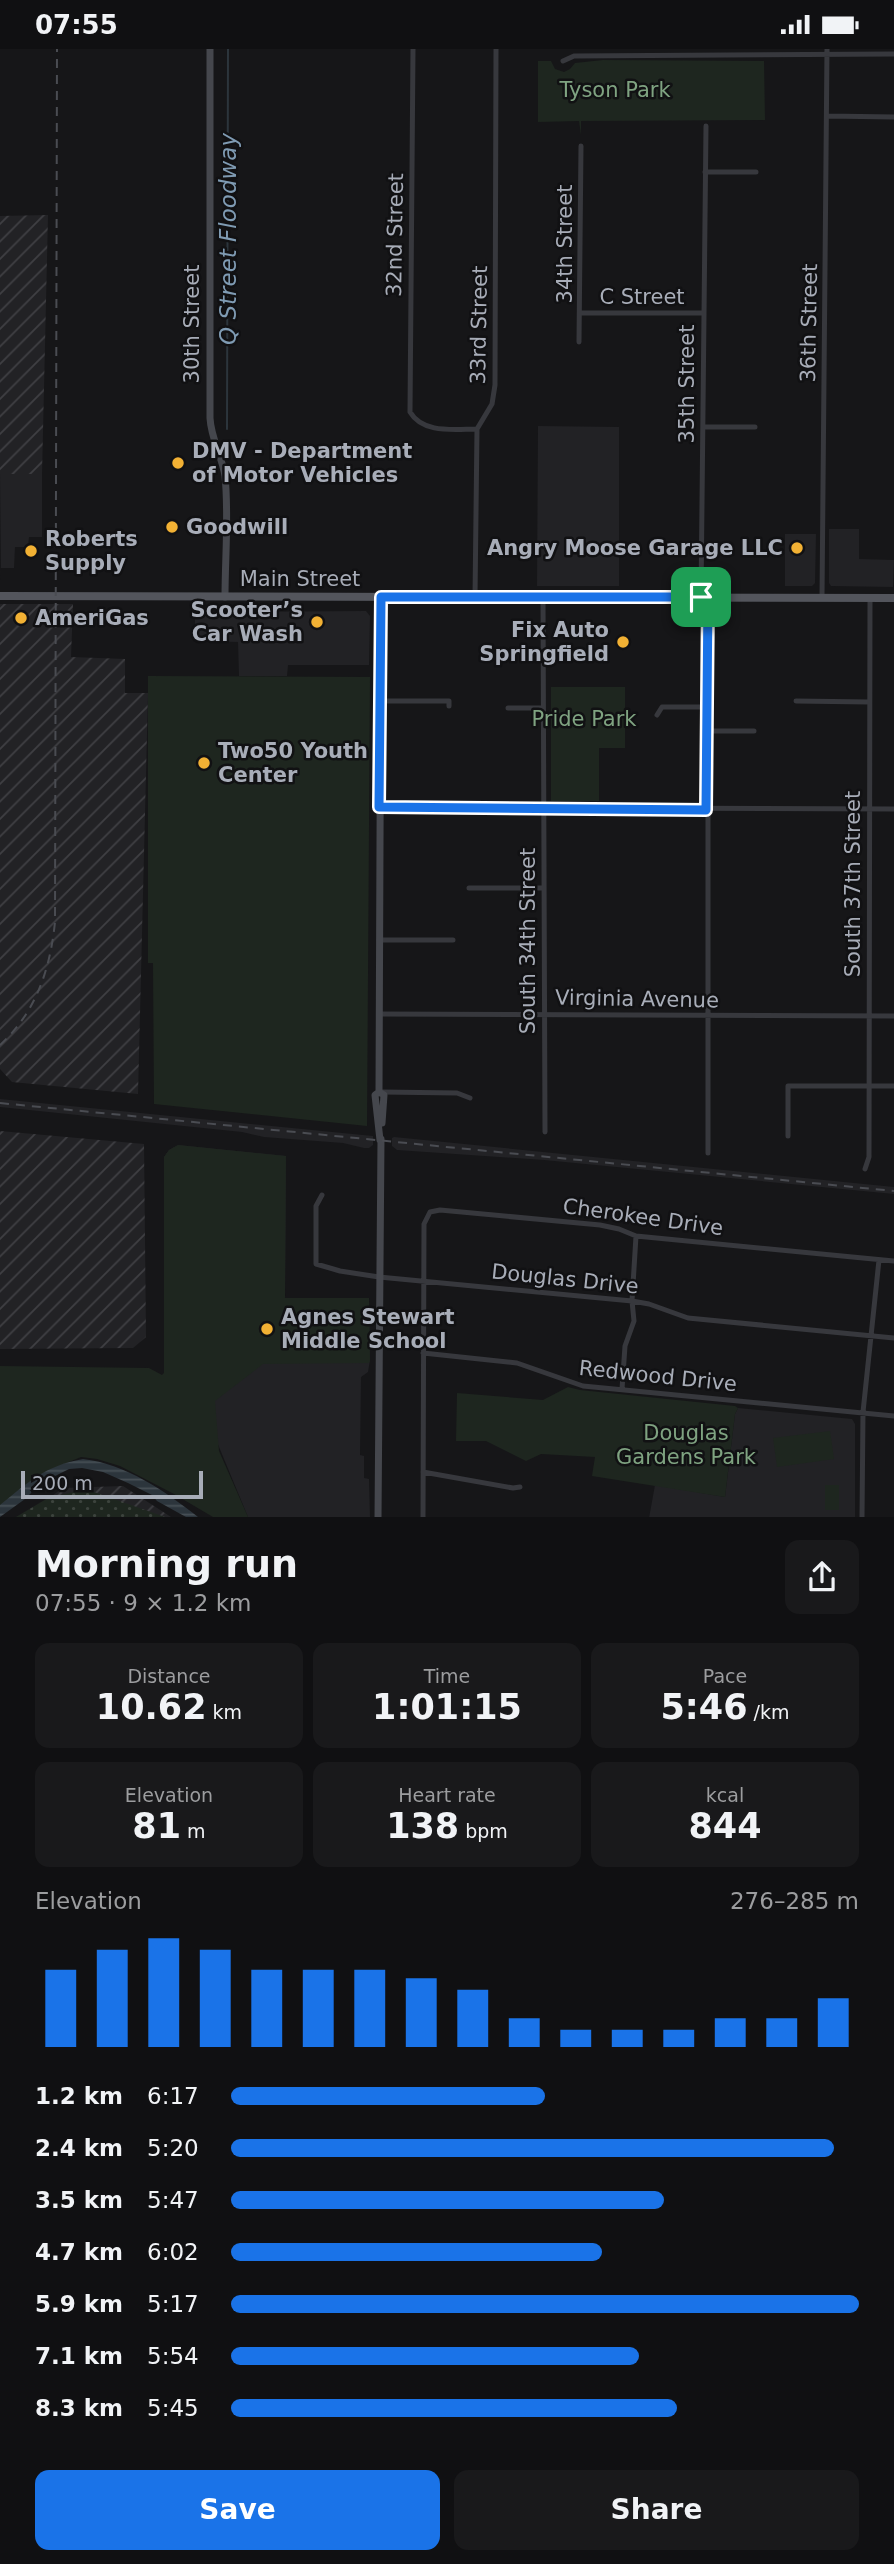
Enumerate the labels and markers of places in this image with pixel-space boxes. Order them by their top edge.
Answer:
place label: DMV - Department of Motor Vehicles [192,439,412,487]
marker: DMV - Department of Motor Vehicles [170,455,186,471]
place label: Goodwill [186,515,288,539]
marker: Goodwill [164,519,180,535]
place label: Roberts Supply [45,527,138,575]
place label: Angry Moose Garage LLC [487,536,783,560]
marker: Angry Moose Garage LLC [789,540,805,556]
marker: Roberts Supply [23,543,39,559]
pin [671,567,731,627]
place label: Scooter’s Car Wash [191,598,303,646]
place label: AmeriGas [35,606,149,630]
marker: AmeriGas [13,610,29,626]
marker: Scooter’s Car Wash [309,614,325,630]
place label: Fix Auto Springfield [479,618,609,666]
marker: Fix Auto Springfield [615,634,631,650]
place label: Two50 Youth Center [218,739,368,787]
marker: Two50 Youth Center [196,755,212,771]
place label: Agnes Stewart Middle School [281,1305,455,1353]
marker: Agnes Stewart Middle School [259,1321,275,1337]

